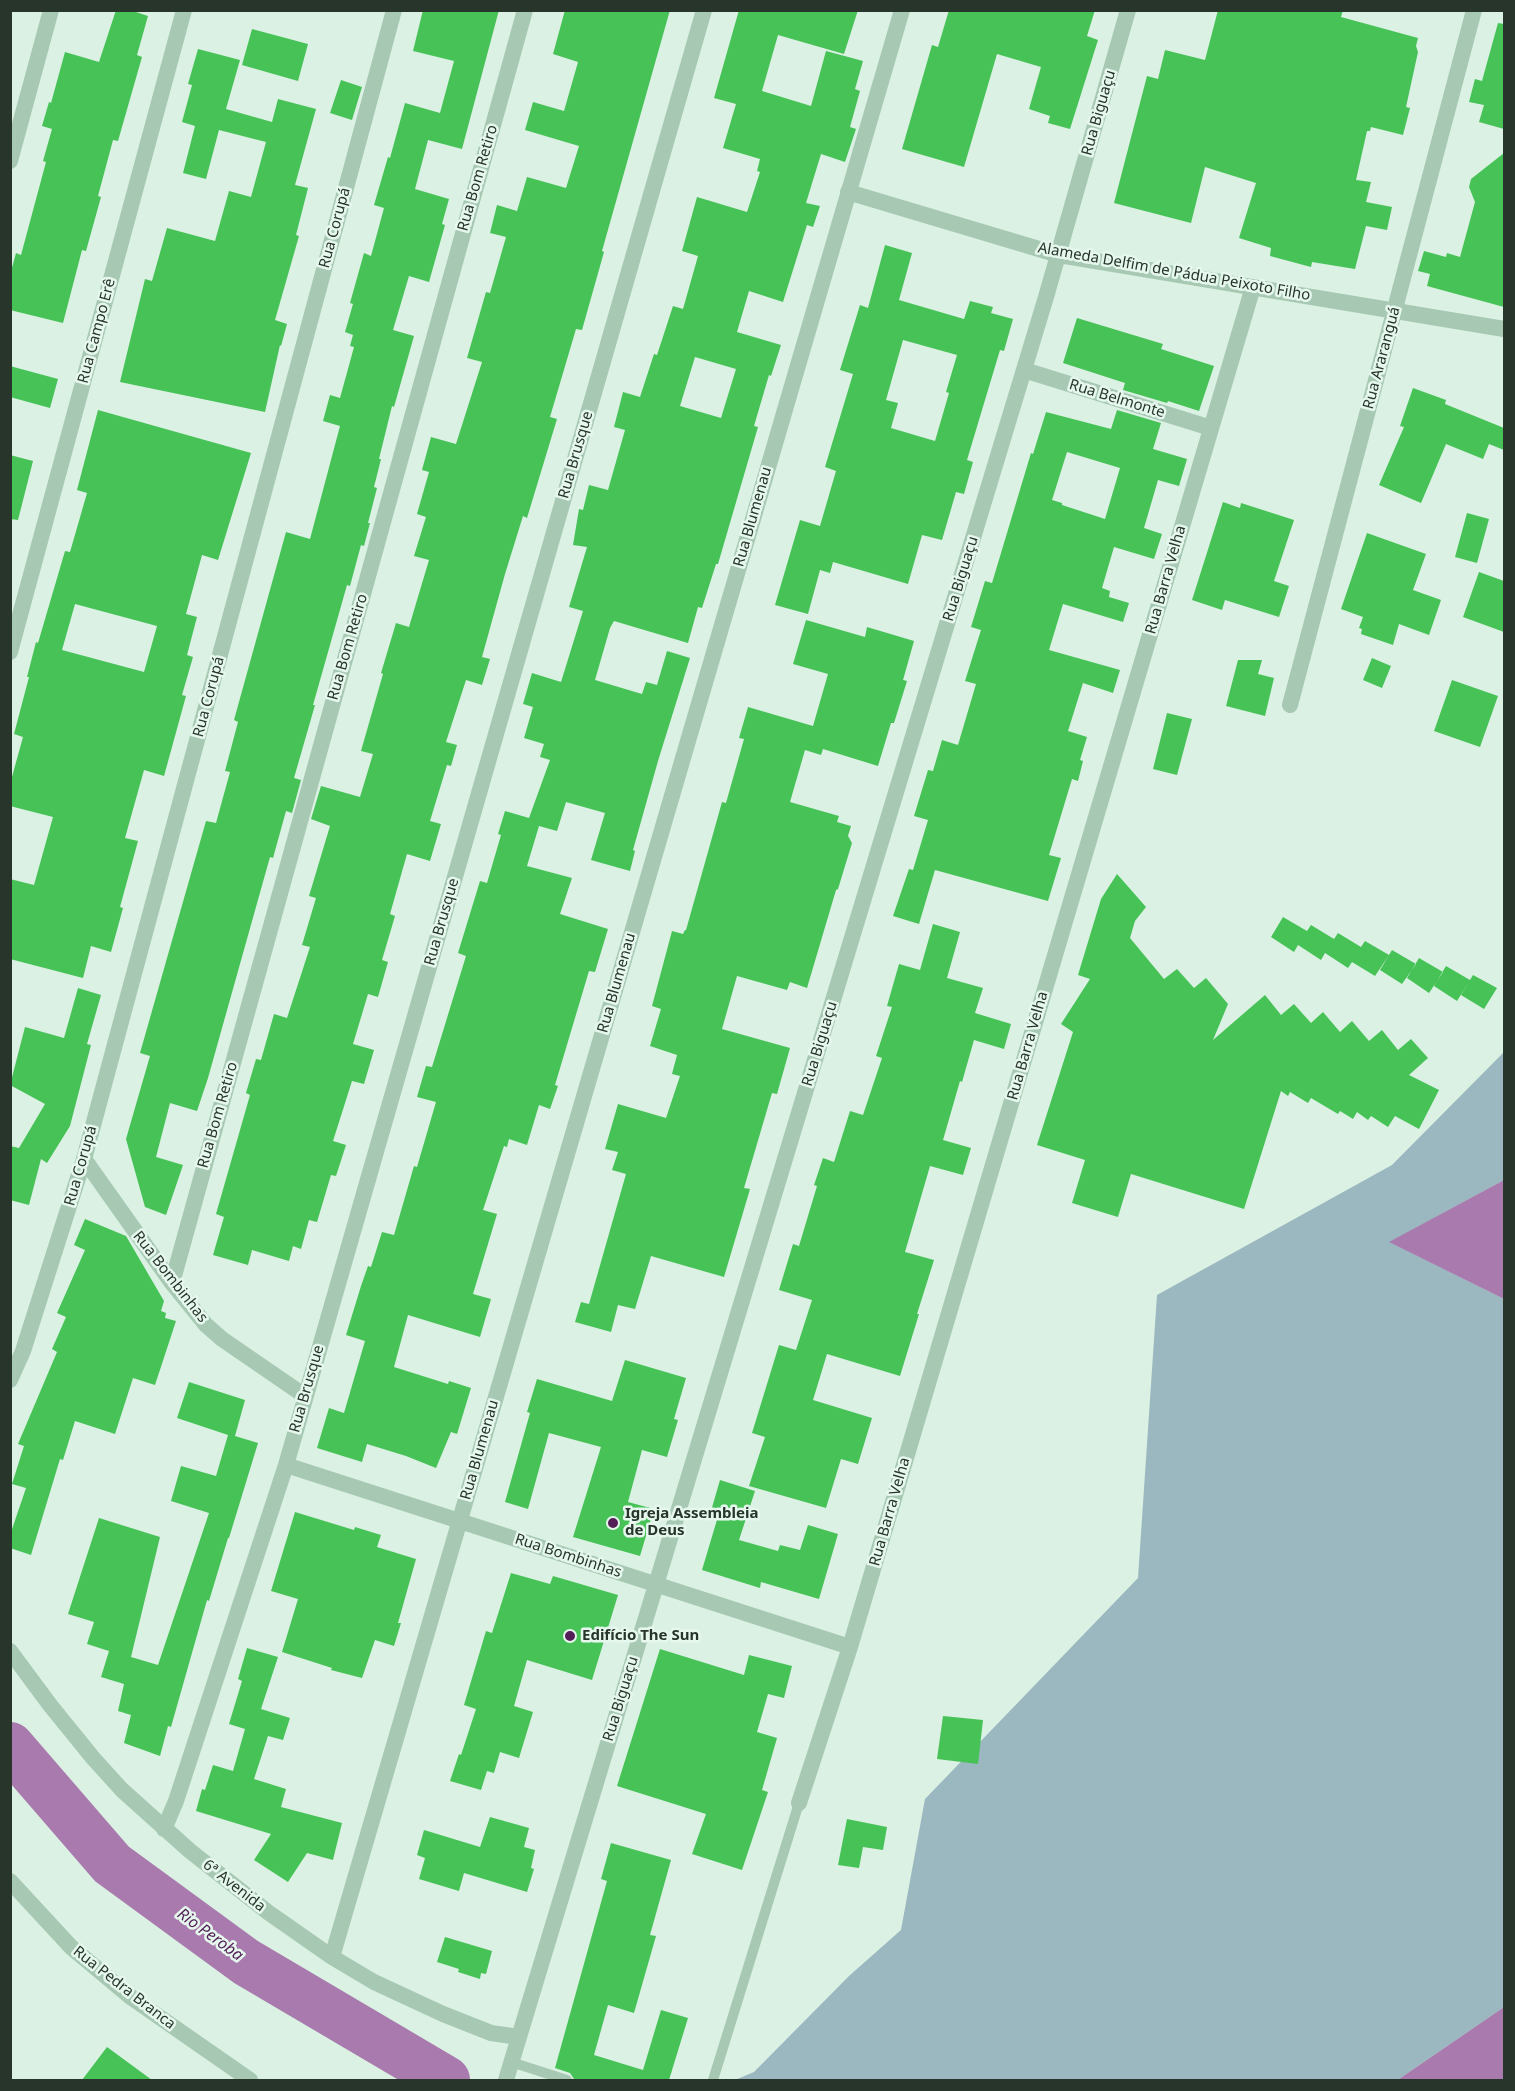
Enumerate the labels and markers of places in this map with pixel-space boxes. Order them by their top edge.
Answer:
place label: Igreja Assembleia de Deus [625,1505,758,1540]
marker: Igreja Assembleia de Deus [606,1516,620,1530]
place label: Edifício The Sun [582,1627,699,1645]
marker: Edifício The Sun [563,1629,577,1643]

